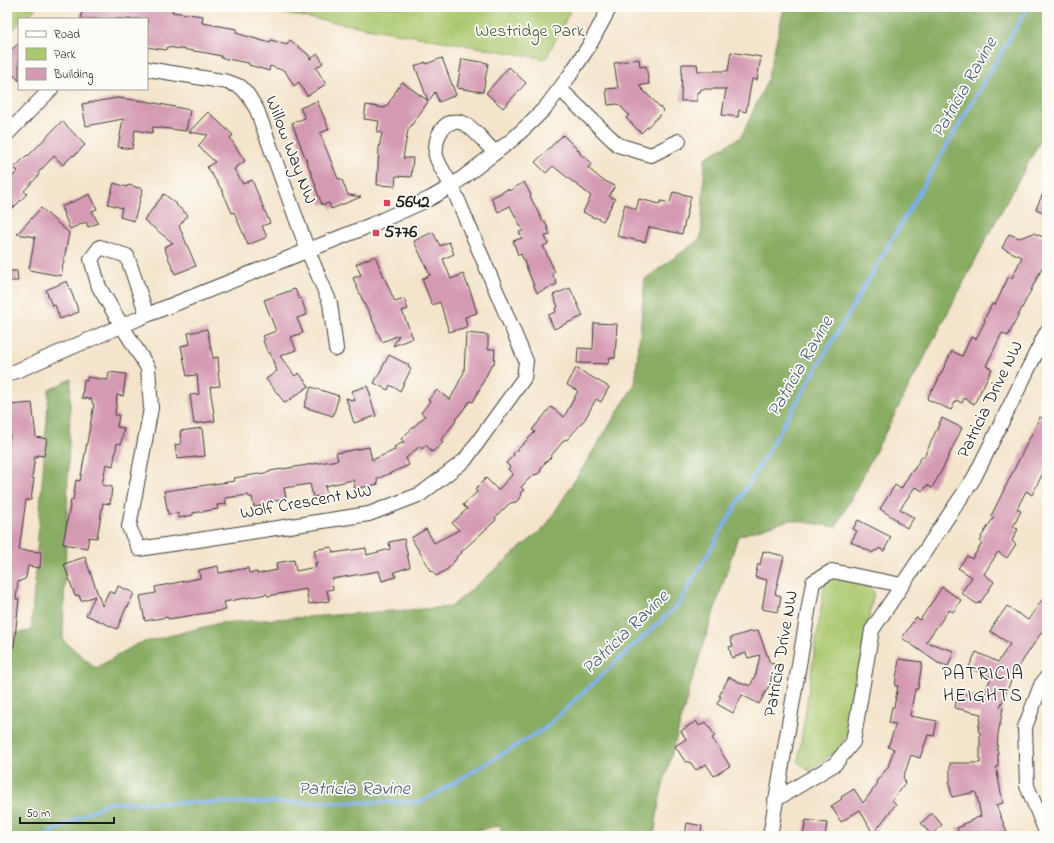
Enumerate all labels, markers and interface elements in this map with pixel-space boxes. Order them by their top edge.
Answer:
legend [18,18,148,90]
park label: Westridge Park [475,19,585,46]
text: Road [54,26,80,44]
water label: Patricia Ravine [925,31,1005,143]
text: Park [54,46,76,64]
text: Building [53,66,93,85]
street label: Willow Way NW [257,92,323,208]
place label: 5642 [395,190,430,216]
marker: 5642 [382,198,392,208]
place label: 5776 [384,220,417,246]
marker: 5776 [371,228,381,238]
water label: Patricia Ravine [761,310,841,422]
street label: Patricia Drive NW [951,337,1031,463]
street label: Wolf Crescent NW [238,479,374,527]
water label: Patricia Ravine [576,583,677,682]
street label: Patricia Drive NW [758,589,806,719]
district label: PATRICIA HEIGHTS [942,661,1024,710]
water label: Patricia Ravine [298,776,412,803]
scale bar [20,799,114,825]
text: 50 m [26,805,50,823]

